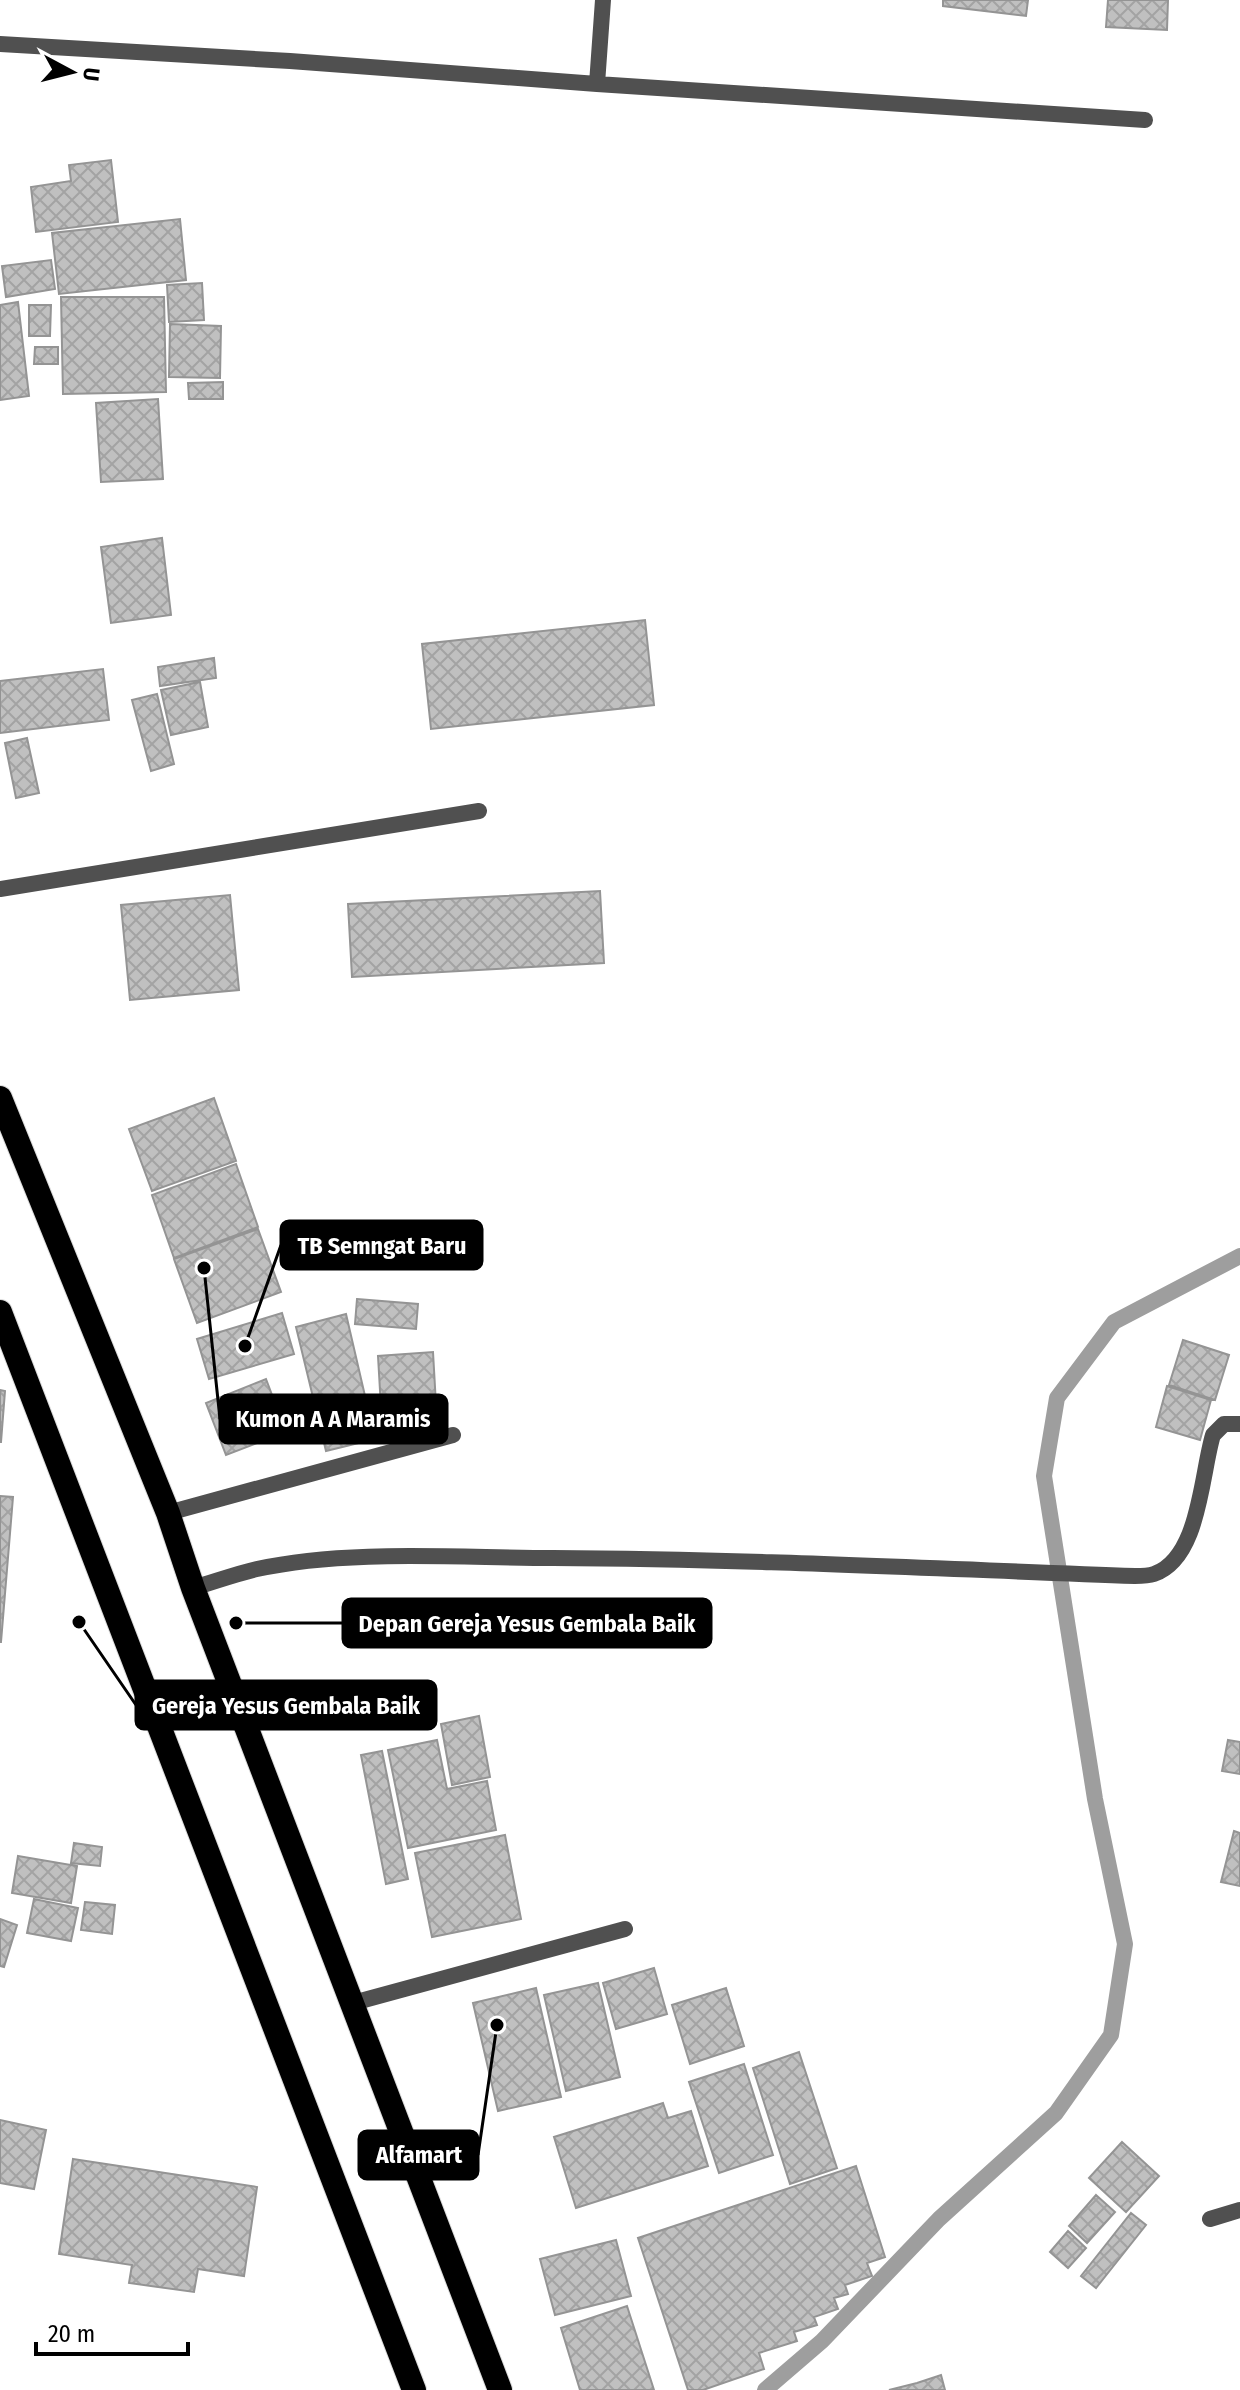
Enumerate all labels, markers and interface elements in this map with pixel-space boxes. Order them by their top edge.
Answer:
north arrow [32,32,112,112]
text: U [77,66,106,82]
callout: TB Semngat Baru [281,1221,482,1269]
text: TB Semngat Baru [297,1232,467,1260]
callout: Kumon A A Maramis [220,1395,447,1443]
text: Kumon A A Maramis [235,1405,431,1433]
callout: Depan Gereja Yesus Gembala Baik [343,1599,711,1647]
text: Depan Gereja Yesus Gembala Baik [359,1610,696,1638]
callout: Gereja Yesus Gembala Baik [136,1681,436,1729]
text: Gereja Yesus Gembala Baik [152,1692,421,1720]
callout: Alfamart [359,2131,478,2179]
text: Alfamart [375,2141,463,2169]
scale bar [36,2306,188,2356]
text: 20 m [48,2320,95,2348]

